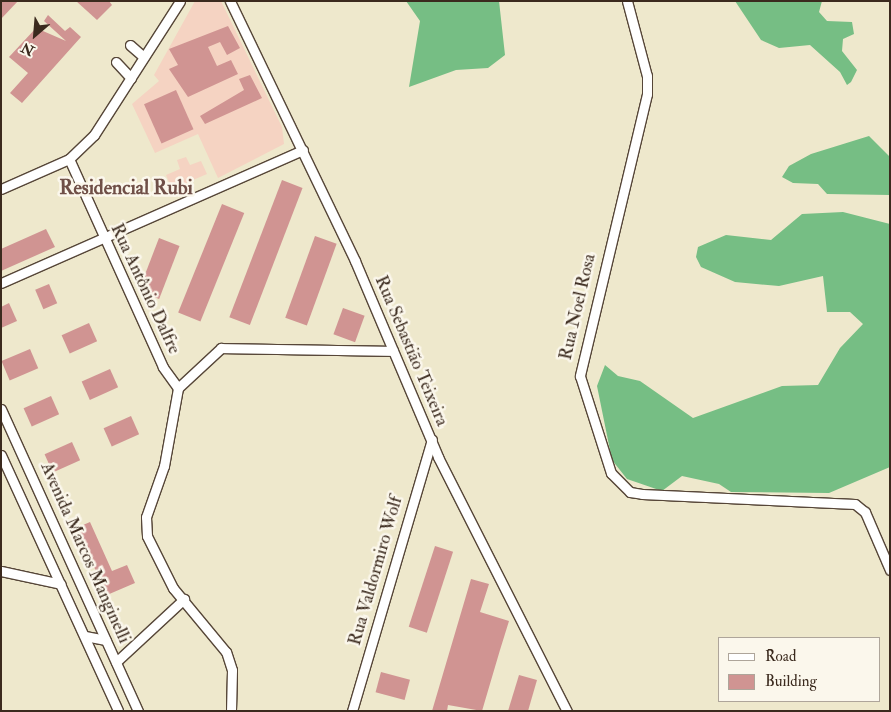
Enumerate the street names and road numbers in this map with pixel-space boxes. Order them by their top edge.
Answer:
street label: Rua Antônio Dalfre [105,220,185,358]
street label: Rua Noel Rosa [555,252,601,362]
street label: Rua Sebastião Teixeira [370,273,452,429]
street label: Avenida Marcos Manginelli [35,459,135,647]
street label: Rua Valdormiro Wolf [344,494,408,648]

